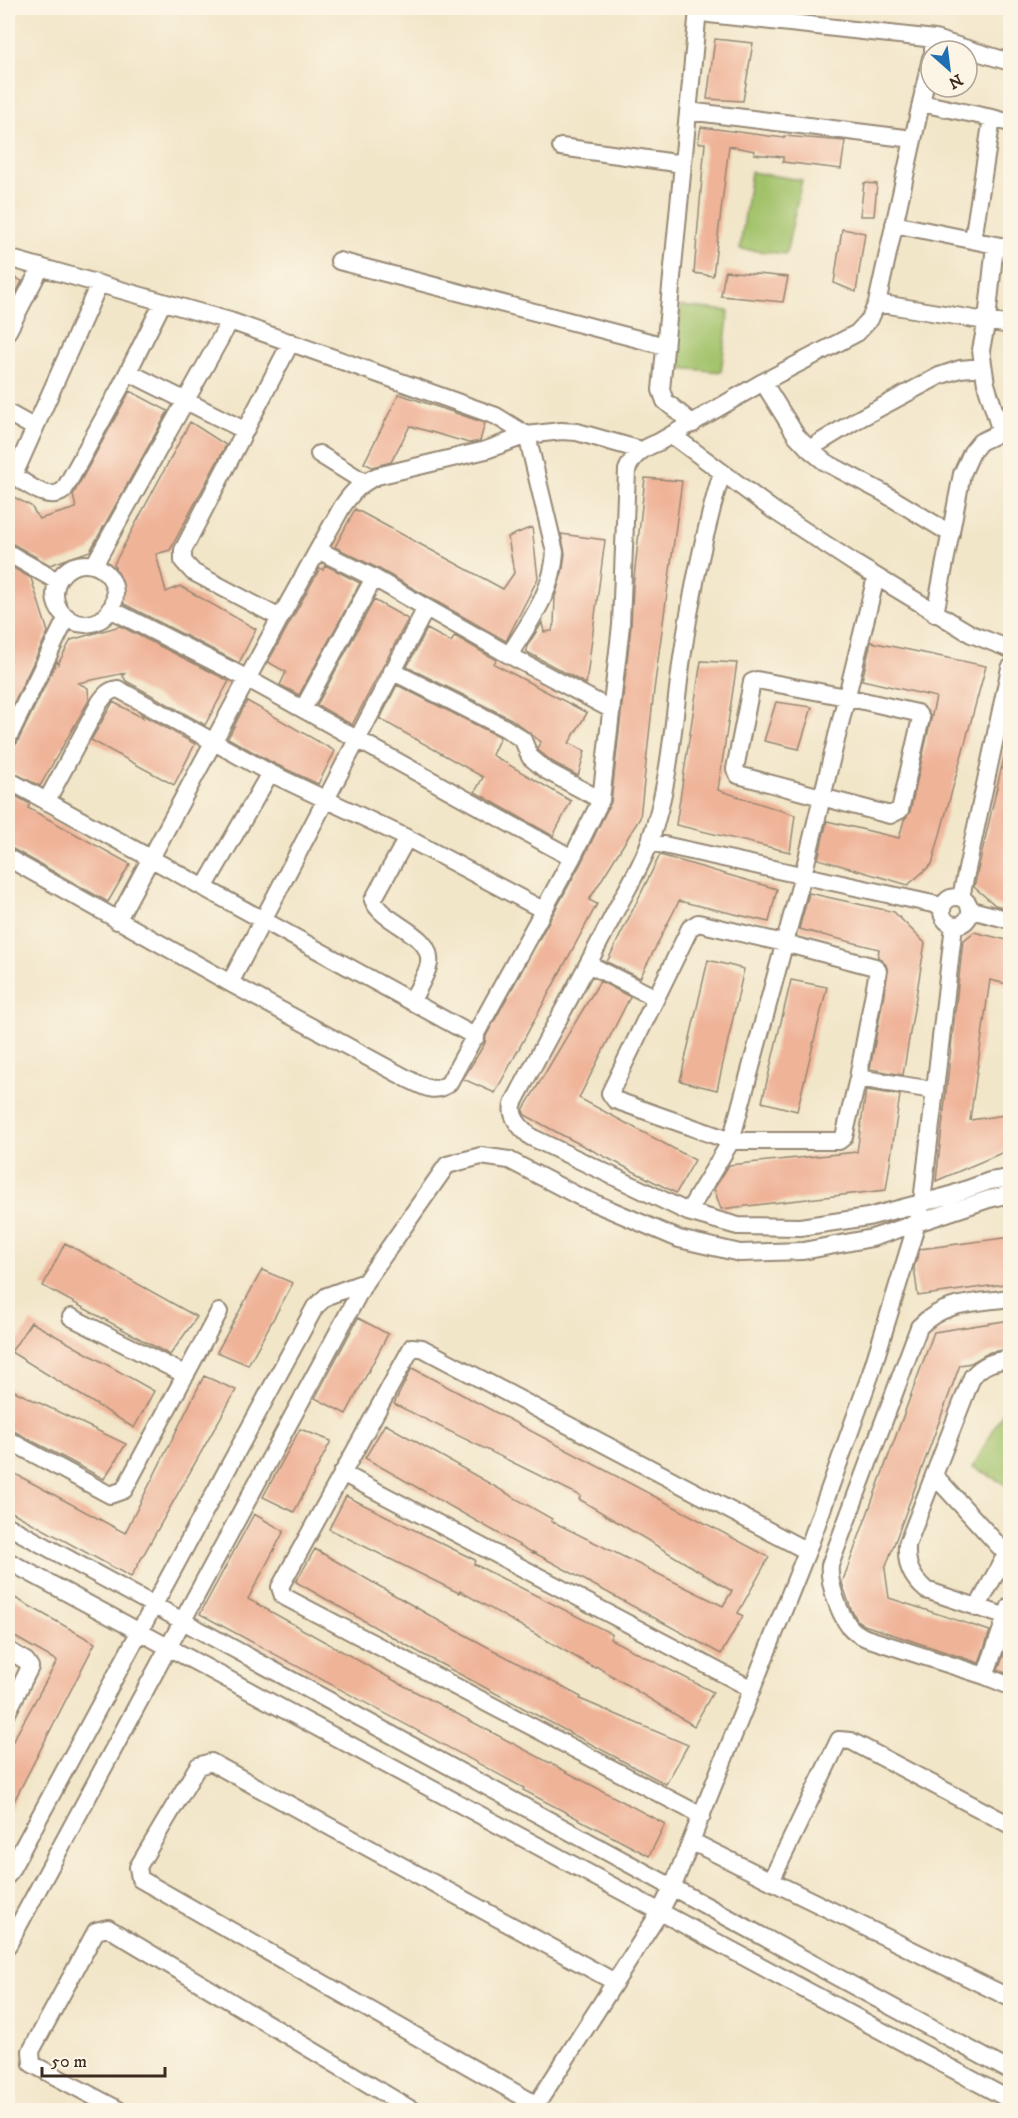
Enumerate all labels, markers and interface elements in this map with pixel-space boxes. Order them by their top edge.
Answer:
north arrow [919,39,979,99]
text: N [945,69,966,93]
scale bar [42,2040,165,2078]
text: 50 m [51,2051,87,2073]

